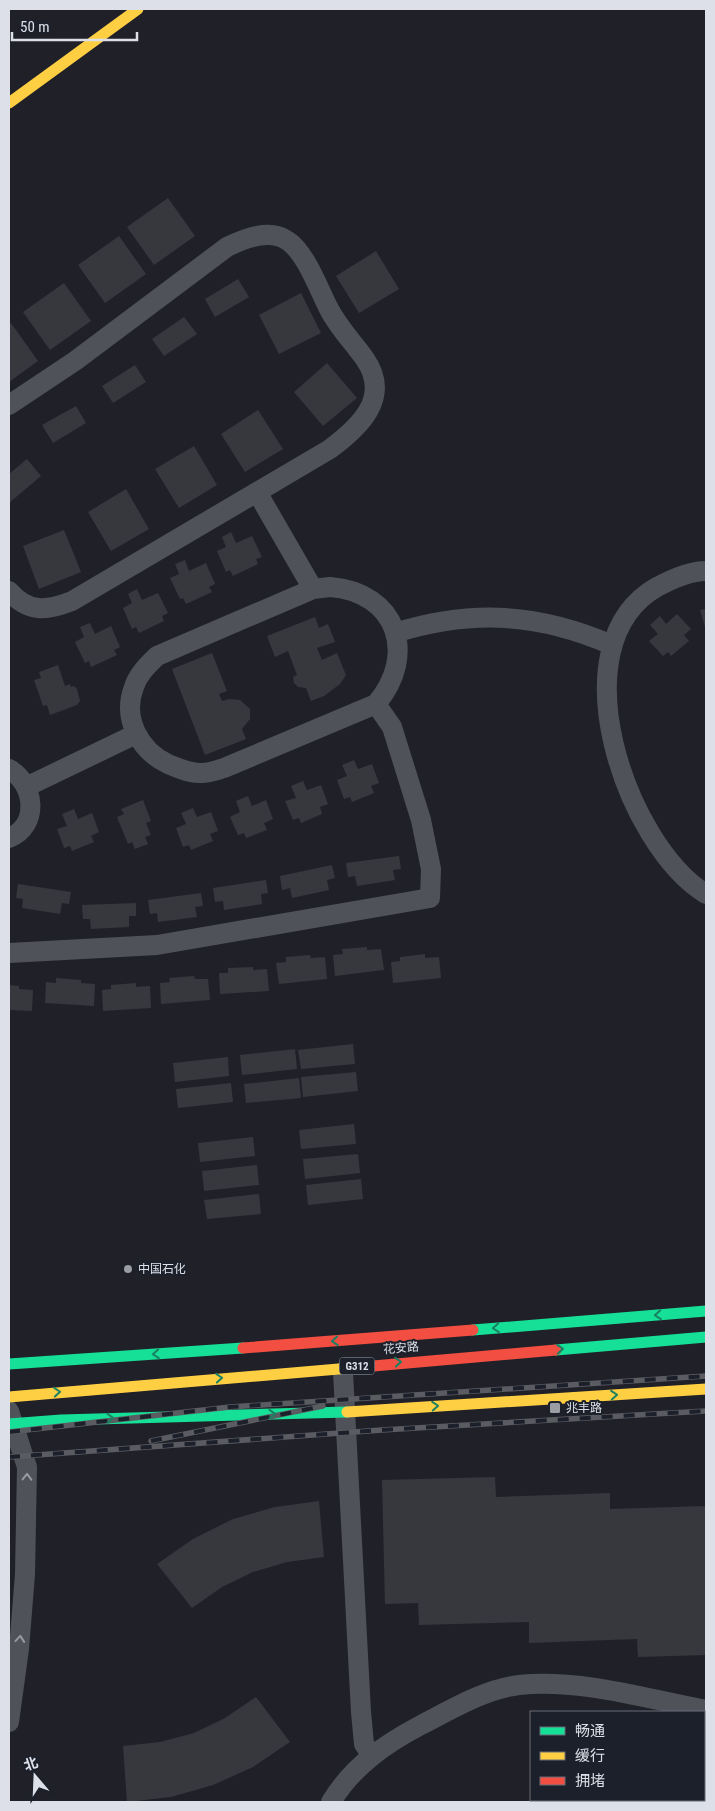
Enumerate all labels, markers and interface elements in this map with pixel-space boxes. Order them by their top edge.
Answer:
scale bar [12,10,138,42]
text: 50 m [20,18,50,36]
place label: 中国石化 [138,1262,186,1276]
marker: 中国石化 [122,1263,134,1275]
one-way arrow [653,1309,661,1320]
one-way arrow [491,1322,499,1333]
one-way arrow [331,1335,339,1346]
street label: 花安路 [382,1339,420,1357]
one-way arrow [557,1343,565,1354]
one-way arrow [151,1348,159,1359]
one-way arrow [395,1357,403,1368]
road number: G312 [340,1358,374,1374]
one-way arrow [215,1373,223,1384]
one-way arrow [54,1387,62,1398]
one-way arrow [610,1390,618,1401]
one-way arrow [431,1401,439,1412]
marker: 兆丰路 [548,1401,562,1415]
place label: 兆丰路 [566,1401,602,1415]
one-way arrow [268,1409,276,1419]
one-way arrow [106,1413,114,1424]
one-way arrow [22,1473,32,1480]
one-way arrow [14,1635,25,1643]
legend [530,1711,705,1801]
text: 畅通 [575,1722,605,1740]
text: 缓行 [575,1747,605,1765]
north arrow [10,1751,60,1801]
text: 北 [22,1754,40,1774]
text: 拥堵 [575,1772,605,1790]

